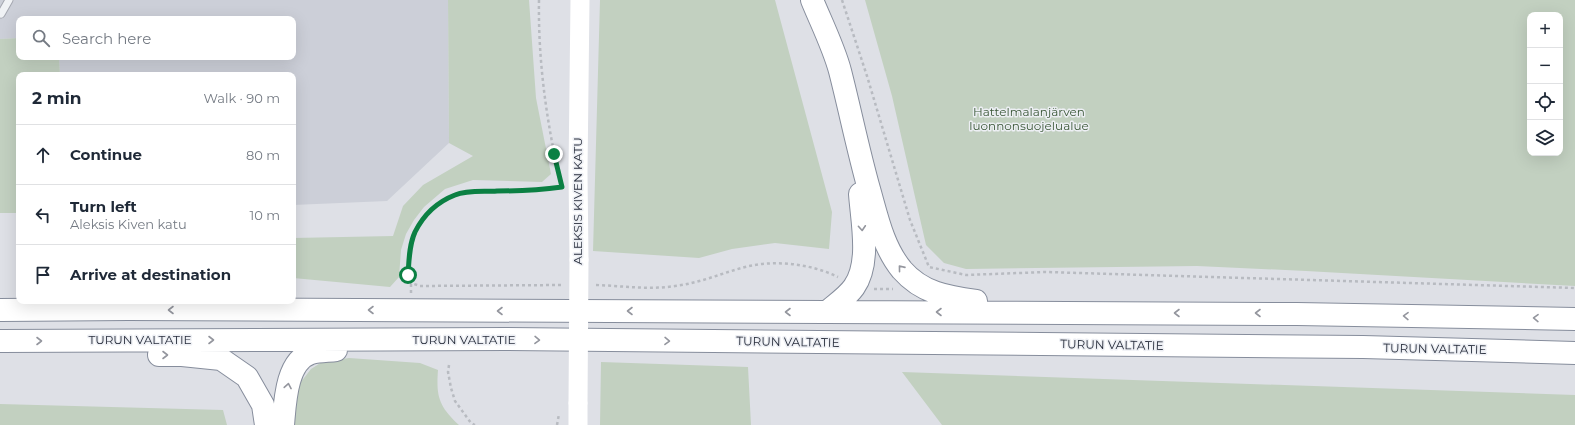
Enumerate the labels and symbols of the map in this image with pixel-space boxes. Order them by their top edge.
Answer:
park label: Hattelmalanjärven luonnonsuojelualue [969,104,1089,133]
street label: ALEKSIS KIVEN KATU [570,137,585,265]
route end [545,145,563,163]
one-way arrow [858,225,867,231]
one-way arrow [899,265,906,272]
route start [399,266,417,284]
one-way arrow [168,305,174,314]
one-way arrow [368,306,374,314]
one-way arrow [497,307,503,315]
one-way arrow [627,307,633,315]
one-way arrow [785,308,791,316]
one-way arrow [936,308,942,316]
one-way arrow [1174,309,1180,317]
one-way arrow [1255,309,1261,317]
one-way arrow [1403,312,1409,320]
one-way arrow [1533,314,1539,323]
street label: TURUN VALTATIE [88,332,192,347]
street label: TURUN VALTATIE [412,332,516,347]
street label: TURUN VALTATIE [736,333,840,350]
one-way arrow [534,335,540,344]
one-way arrow [208,336,214,344]
street label: TURUN VALTATIE [1060,336,1164,353]
one-way arrow [36,337,42,345]
one-way arrow [664,337,670,345]
street label: TURUN VALTATIE [1383,340,1487,357]
one-way arrow [162,351,168,359]
one-way arrow [283,383,291,390]

